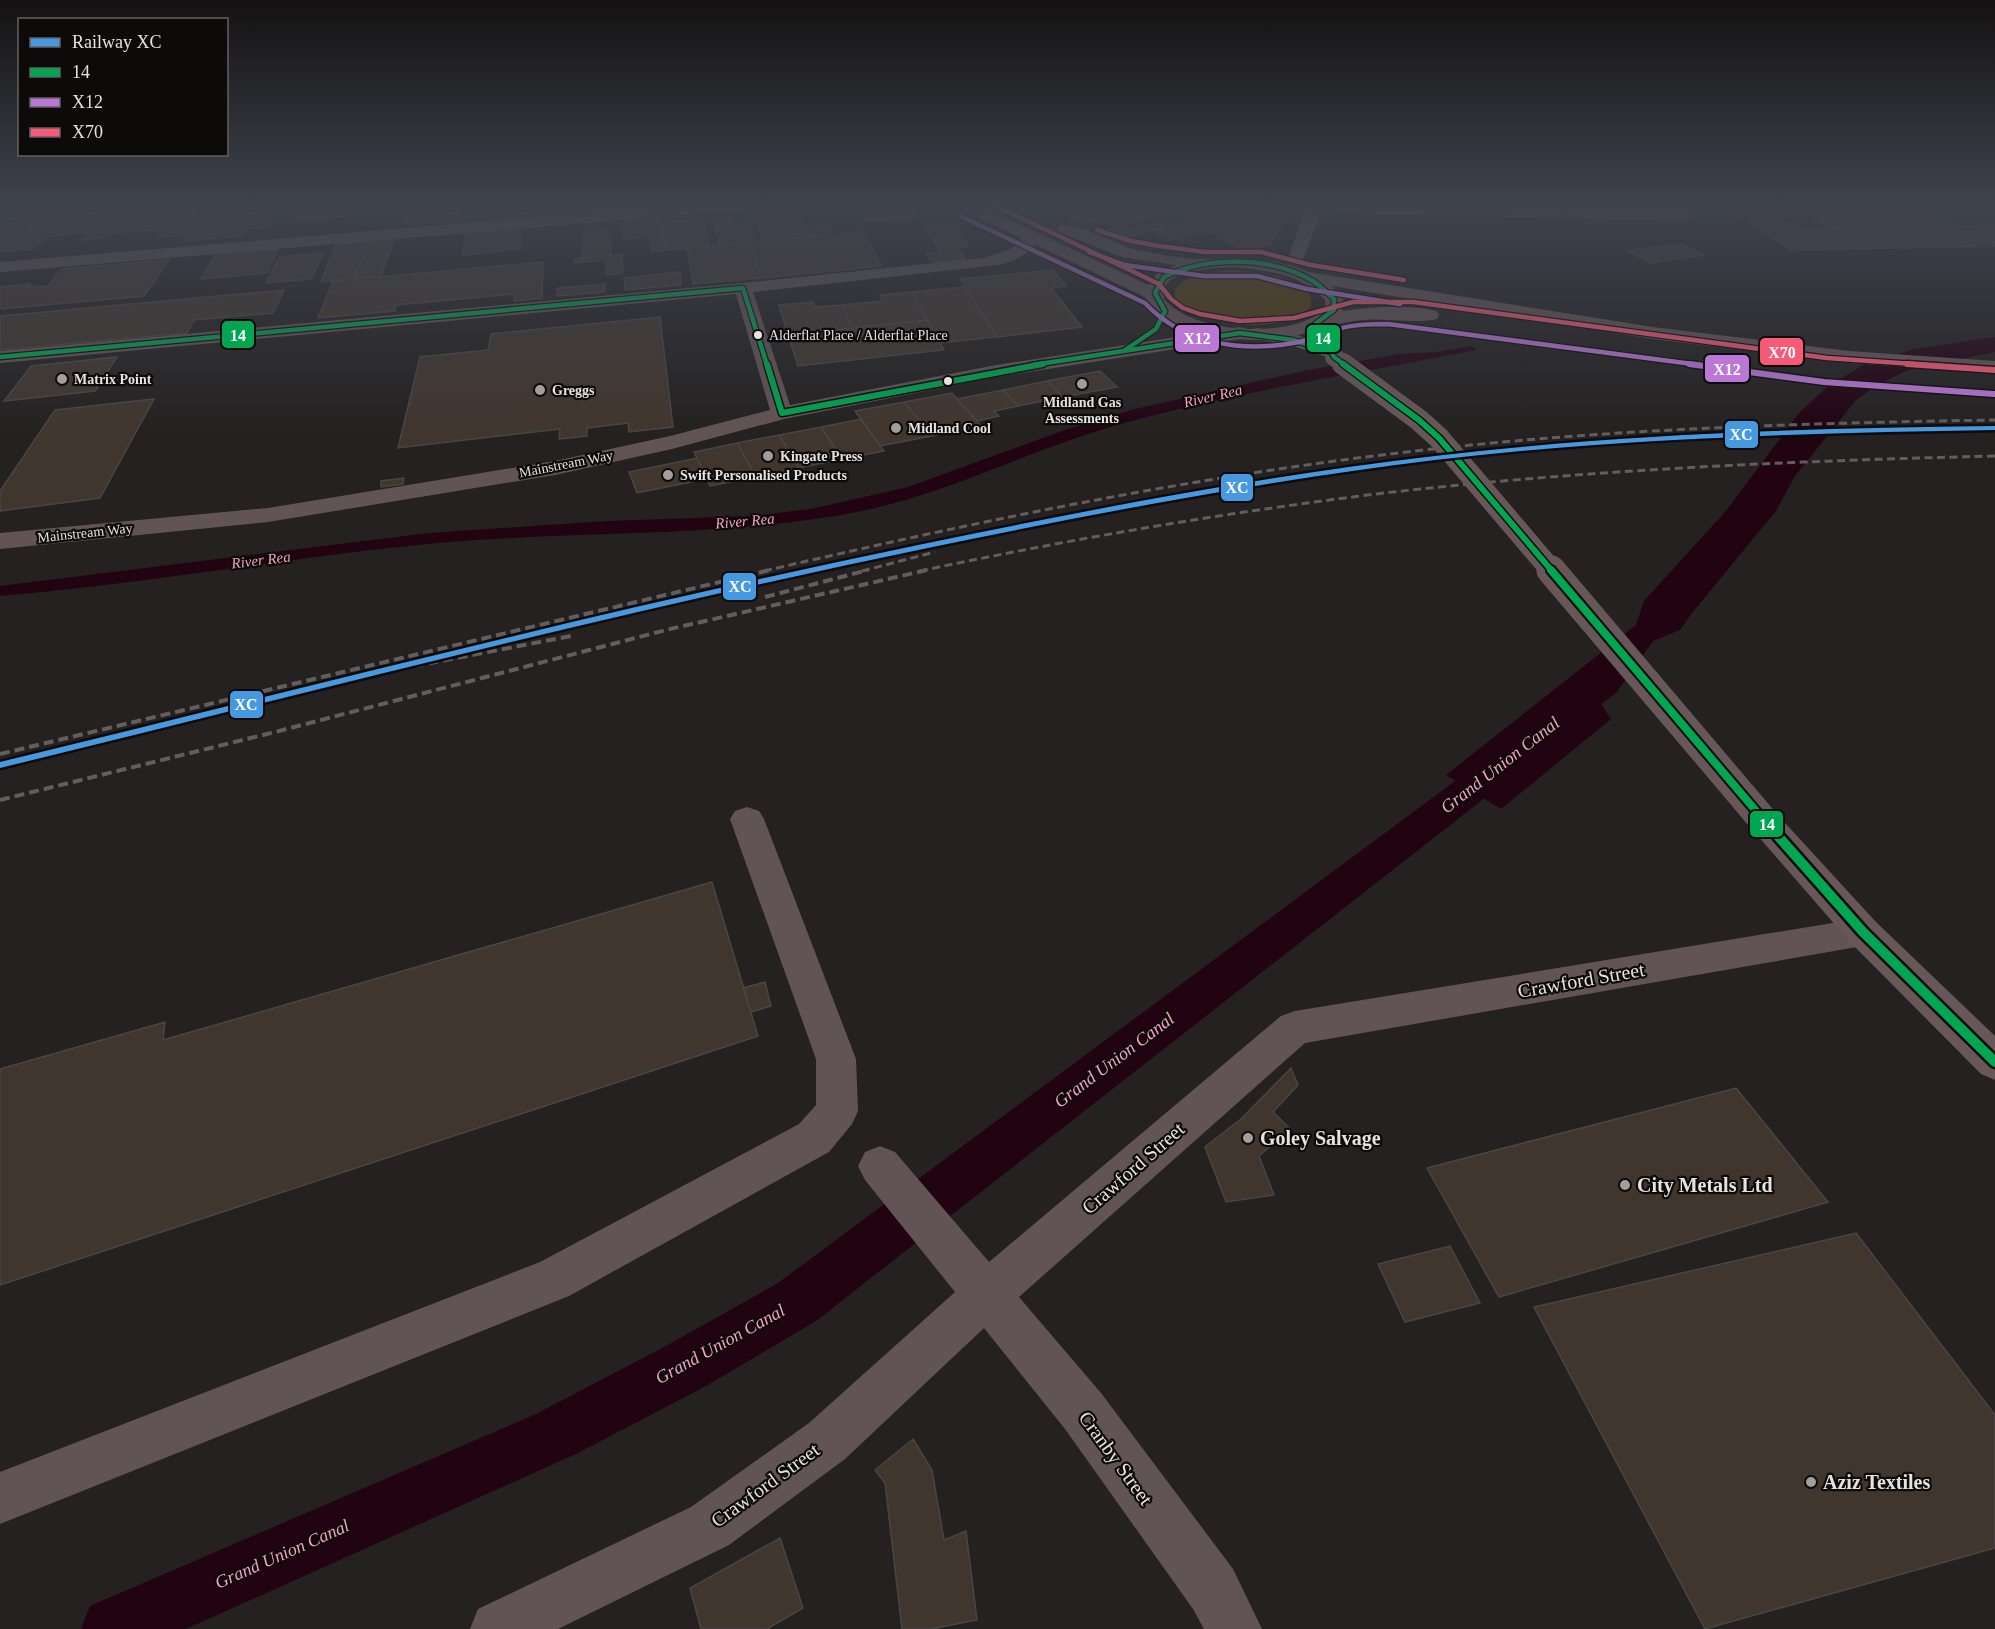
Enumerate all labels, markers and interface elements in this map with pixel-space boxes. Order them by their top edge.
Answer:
legend [18,18,228,156]
text: Railway XC [72,32,162,52]
text: 14 [72,62,90,82]
text: X12 [72,92,103,112]
text: X70 [72,122,103,142]
line badge: 14 [221,320,255,349]
line badge: X12 [1174,324,1220,353]
line badge: 14 [1306,324,1341,353]
text: 14 [230,327,246,344]
place label: Alderflat Place / Alderflat Place [769,328,948,343]
marker: Alderflat Place / Alderflat Place [752,329,764,341]
text: X12 [1183,330,1211,347]
text: 14 [1315,330,1331,347]
line badge: X70 [1759,337,1804,366]
text: X70 [1768,344,1796,361]
line badge: X12 [1704,354,1750,383]
text: X12 [1713,361,1741,378]
marker: Matrix Point [55,372,69,386]
place label: Matrix Point [74,372,152,387]
unlabelled marker [942,375,954,387]
marker: Midland Gas Assessments [1075,377,1089,391]
water label: River Rea [1181,382,1244,411]
marker: Greggs [533,383,547,397]
place label: Greggs [552,383,595,398]
place label: Midland Gas Assessments [1043,395,1122,426]
line badge: XC [1724,420,1759,449]
marker: Midland Cool [889,421,903,435]
place label: Midland Cool [908,421,991,436]
text: XC [1729,426,1753,443]
street label: Mainstream Way [518,448,614,480]
marker: Kingate Press [761,449,775,463]
place label: Kingate Press [780,449,863,464]
marker: Swift Personalised Products [661,468,675,482]
place label: Swift Personalised Products [680,468,848,483]
line badge: XC [1220,473,1254,502]
text: XC [1225,479,1249,496]
water label: River Rea [714,510,775,532]
street label: Mainstream Way [37,521,133,545]
water label: River Rea [229,548,292,572]
line badge: XC [722,572,757,601]
text: XC [728,578,752,595]
line badge: XC [229,690,264,719]
text: XC [234,696,258,713]
water label: Grand Union Canal [1437,712,1563,818]
line badge: 14 [1749,810,1784,838]
text: 14 [1759,816,1775,833]
street label: Crawford Street [1516,958,1647,1002]
water label: Grand Union Canal [1050,1008,1178,1112]
street label: Crawford Street [1077,1117,1189,1218]
place label: Goley Salvage [1260,1127,1381,1150]
marker: Goley Salvage [1241,1131,1255,1145]
place label: City Metals Ltd [1637,1174,1773,1197]
marker: City Metals Ltd [1618,1178,1632,1192]
water label: Grand Union Canal [652,1300,788,1388]
street label: Cranby Street [1074,1407,1158,1510]
street label: Crawford Street [707,1438,824,1532]
place label: Aziz Textiles [1823,1471,1930,1493]
marker: Aziz Textiles [1804,1475,1818,1489]
water label: Grand Union Canal [212,1515,352,1593]

